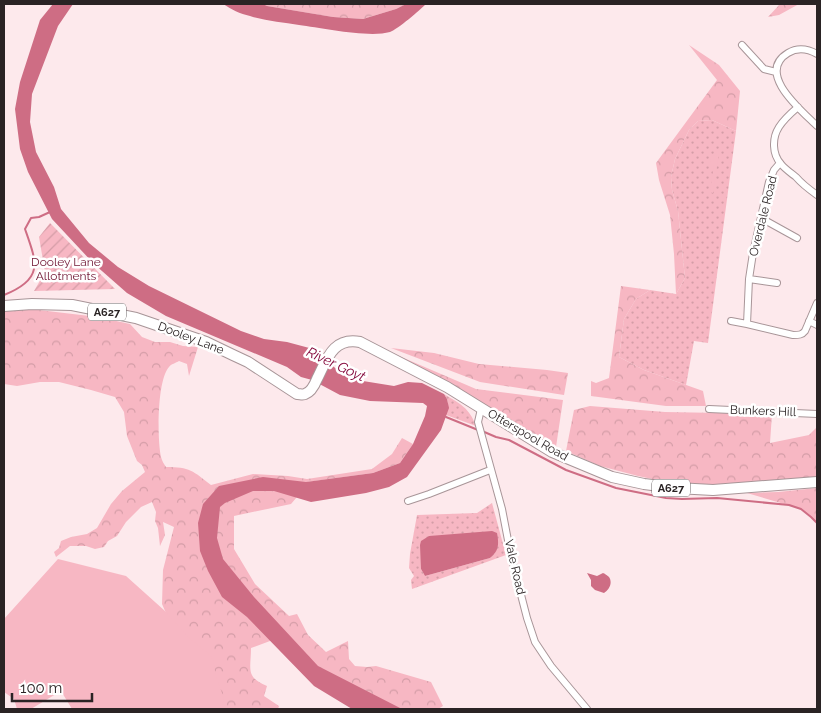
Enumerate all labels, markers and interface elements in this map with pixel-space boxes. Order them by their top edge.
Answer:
street label: Overdale Road [746,174,780,258]
park label: Dooley Lane Allotments [31,255,101,283]
road number: A627 [88,304,126,320]
street label: Dooley Lane [156,319,226,357]
water label: River Goyt [304,344,368,385]
street label: Bunkers Hill [730,403,797,419]
street label: Otterspool Road [485,406,571,464]
road number: A627 [652,479,690,496]
street label: Vale Road [502,538,528,596]
scale bar [12,670,92,702]
text: 100 m [20,679,62,697]

